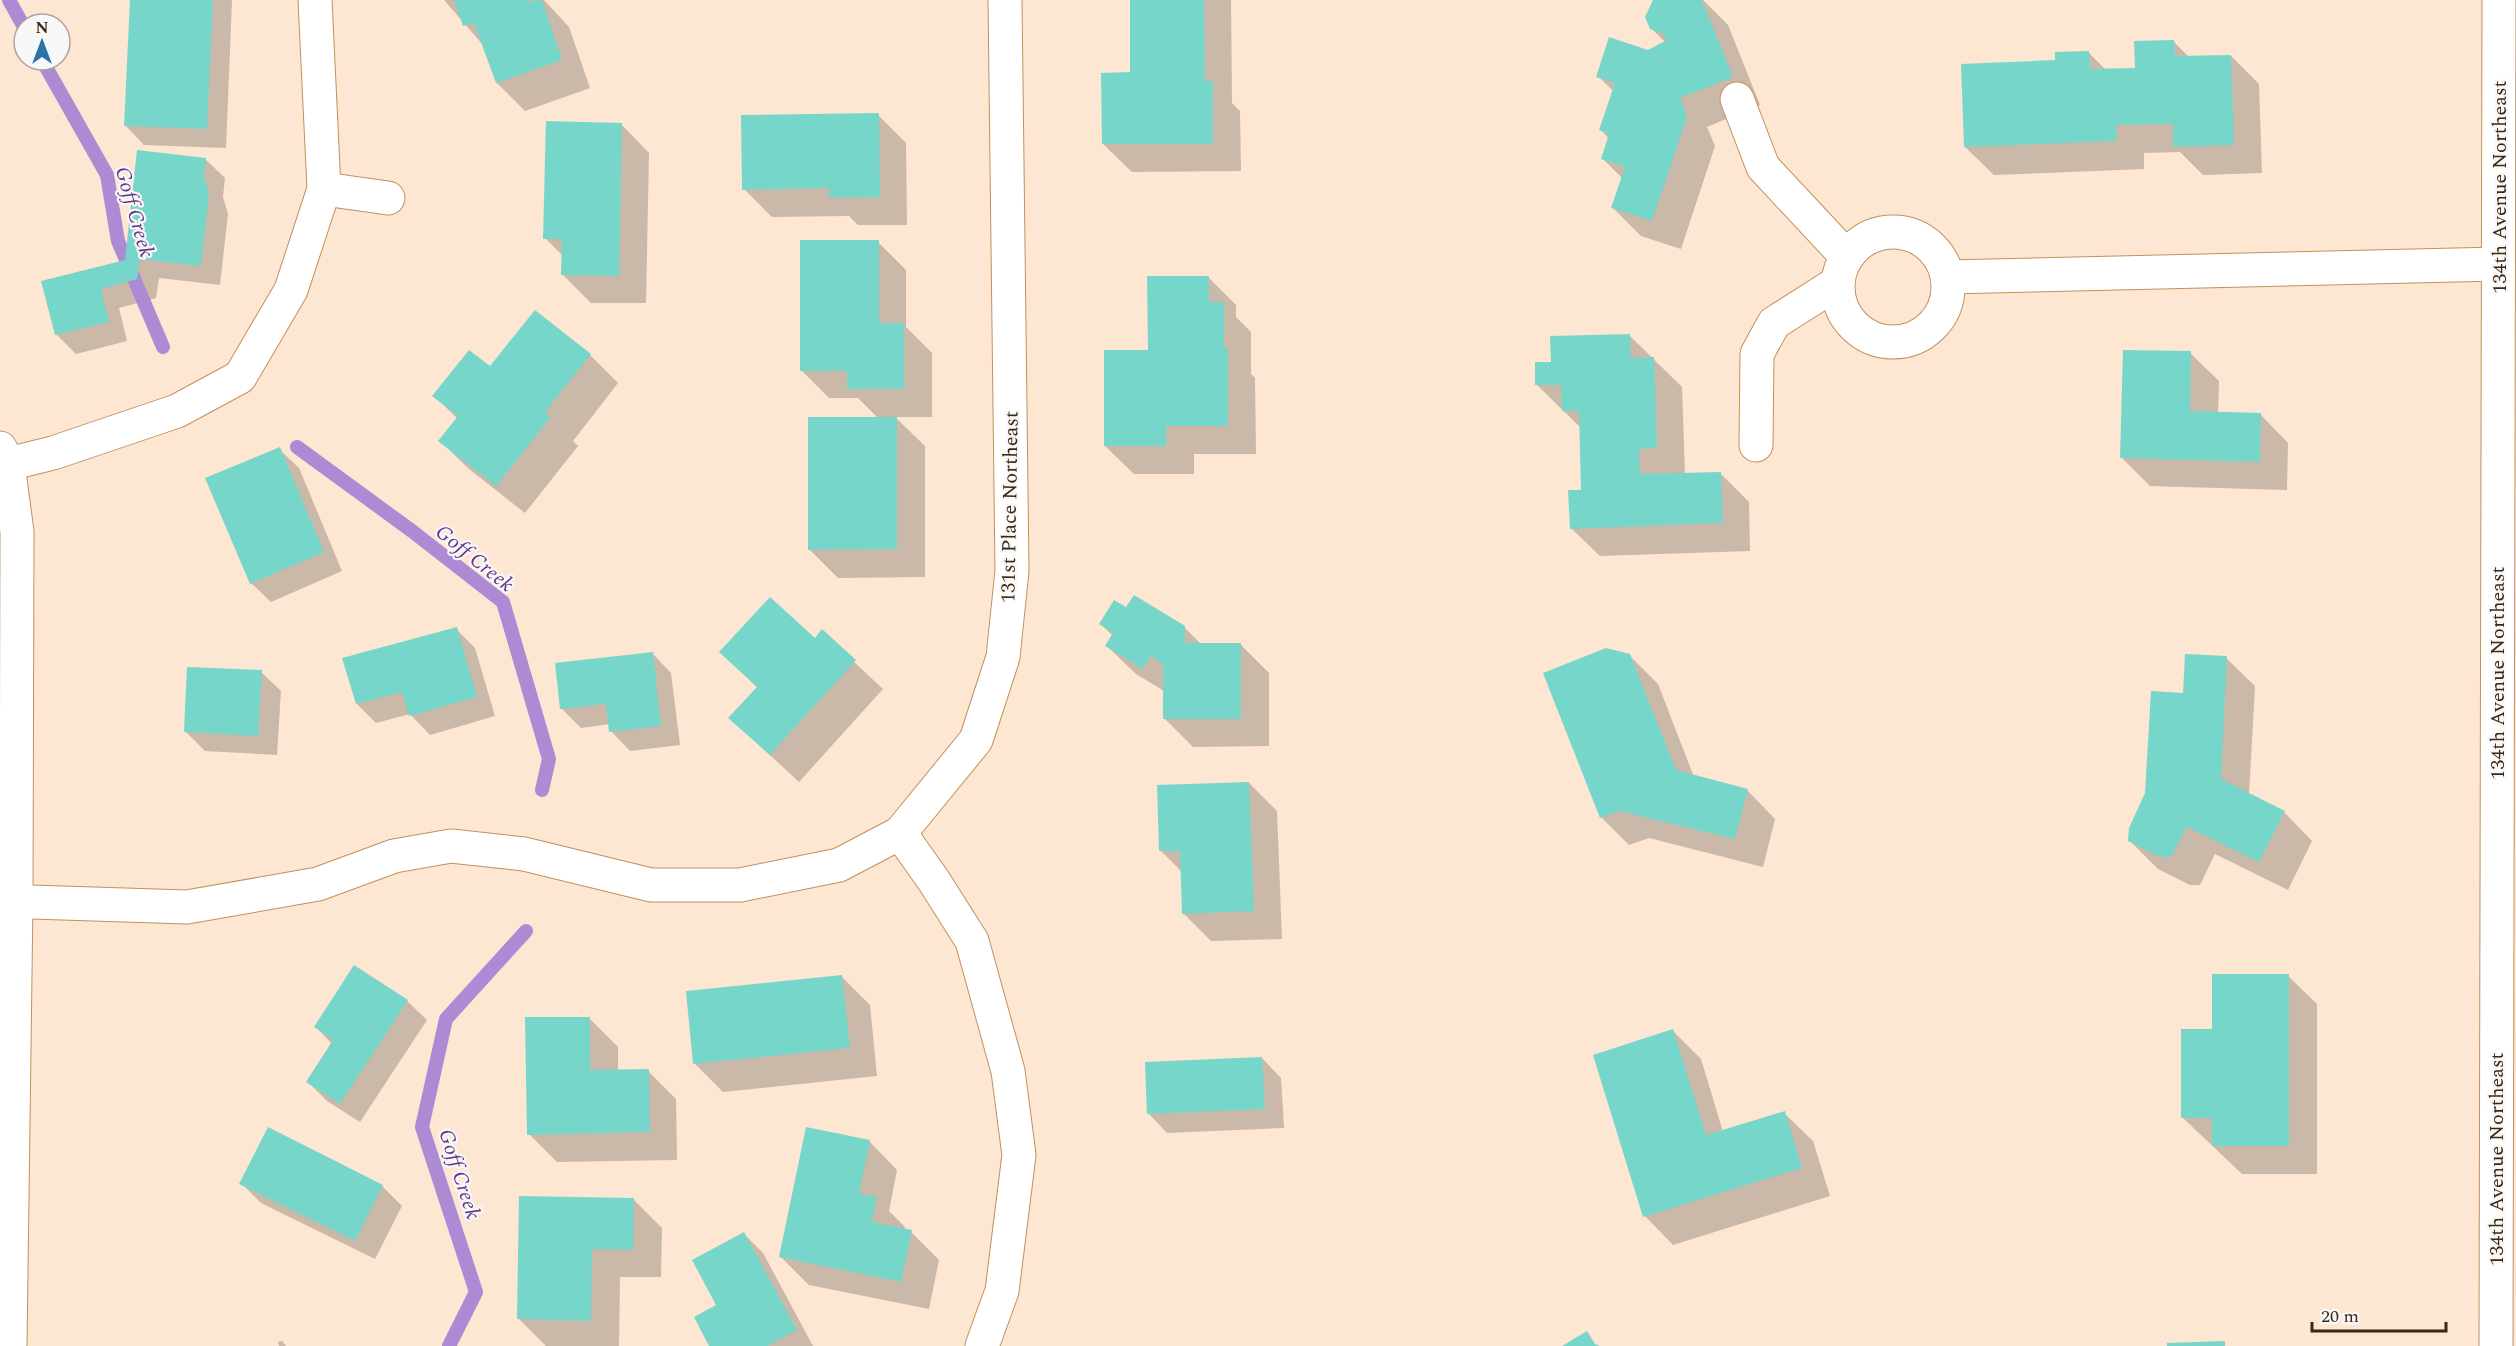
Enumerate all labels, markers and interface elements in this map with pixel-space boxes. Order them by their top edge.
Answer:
north arrow [12,12,72,72]
text: N [35,16,49,40]
street label: 134th Avenue Northeast [2485,80,2515,294]
water label: Goff Creek [106,163,162,262]
street label: 131st Place Northeast [993,411,1027,603]
water label: Goff Creek [428,517,521,601]
street label: 134th Avenue Northeast [2483,566,2513,780]
street label: 134th Avenue Northeast [2482,1052,2512,1266]
water label: Goff Creek [429,1125,489,1224]
scale bar [2312,1295,2446,1333]
text: 20 m [2321,1303,2359,1330]

